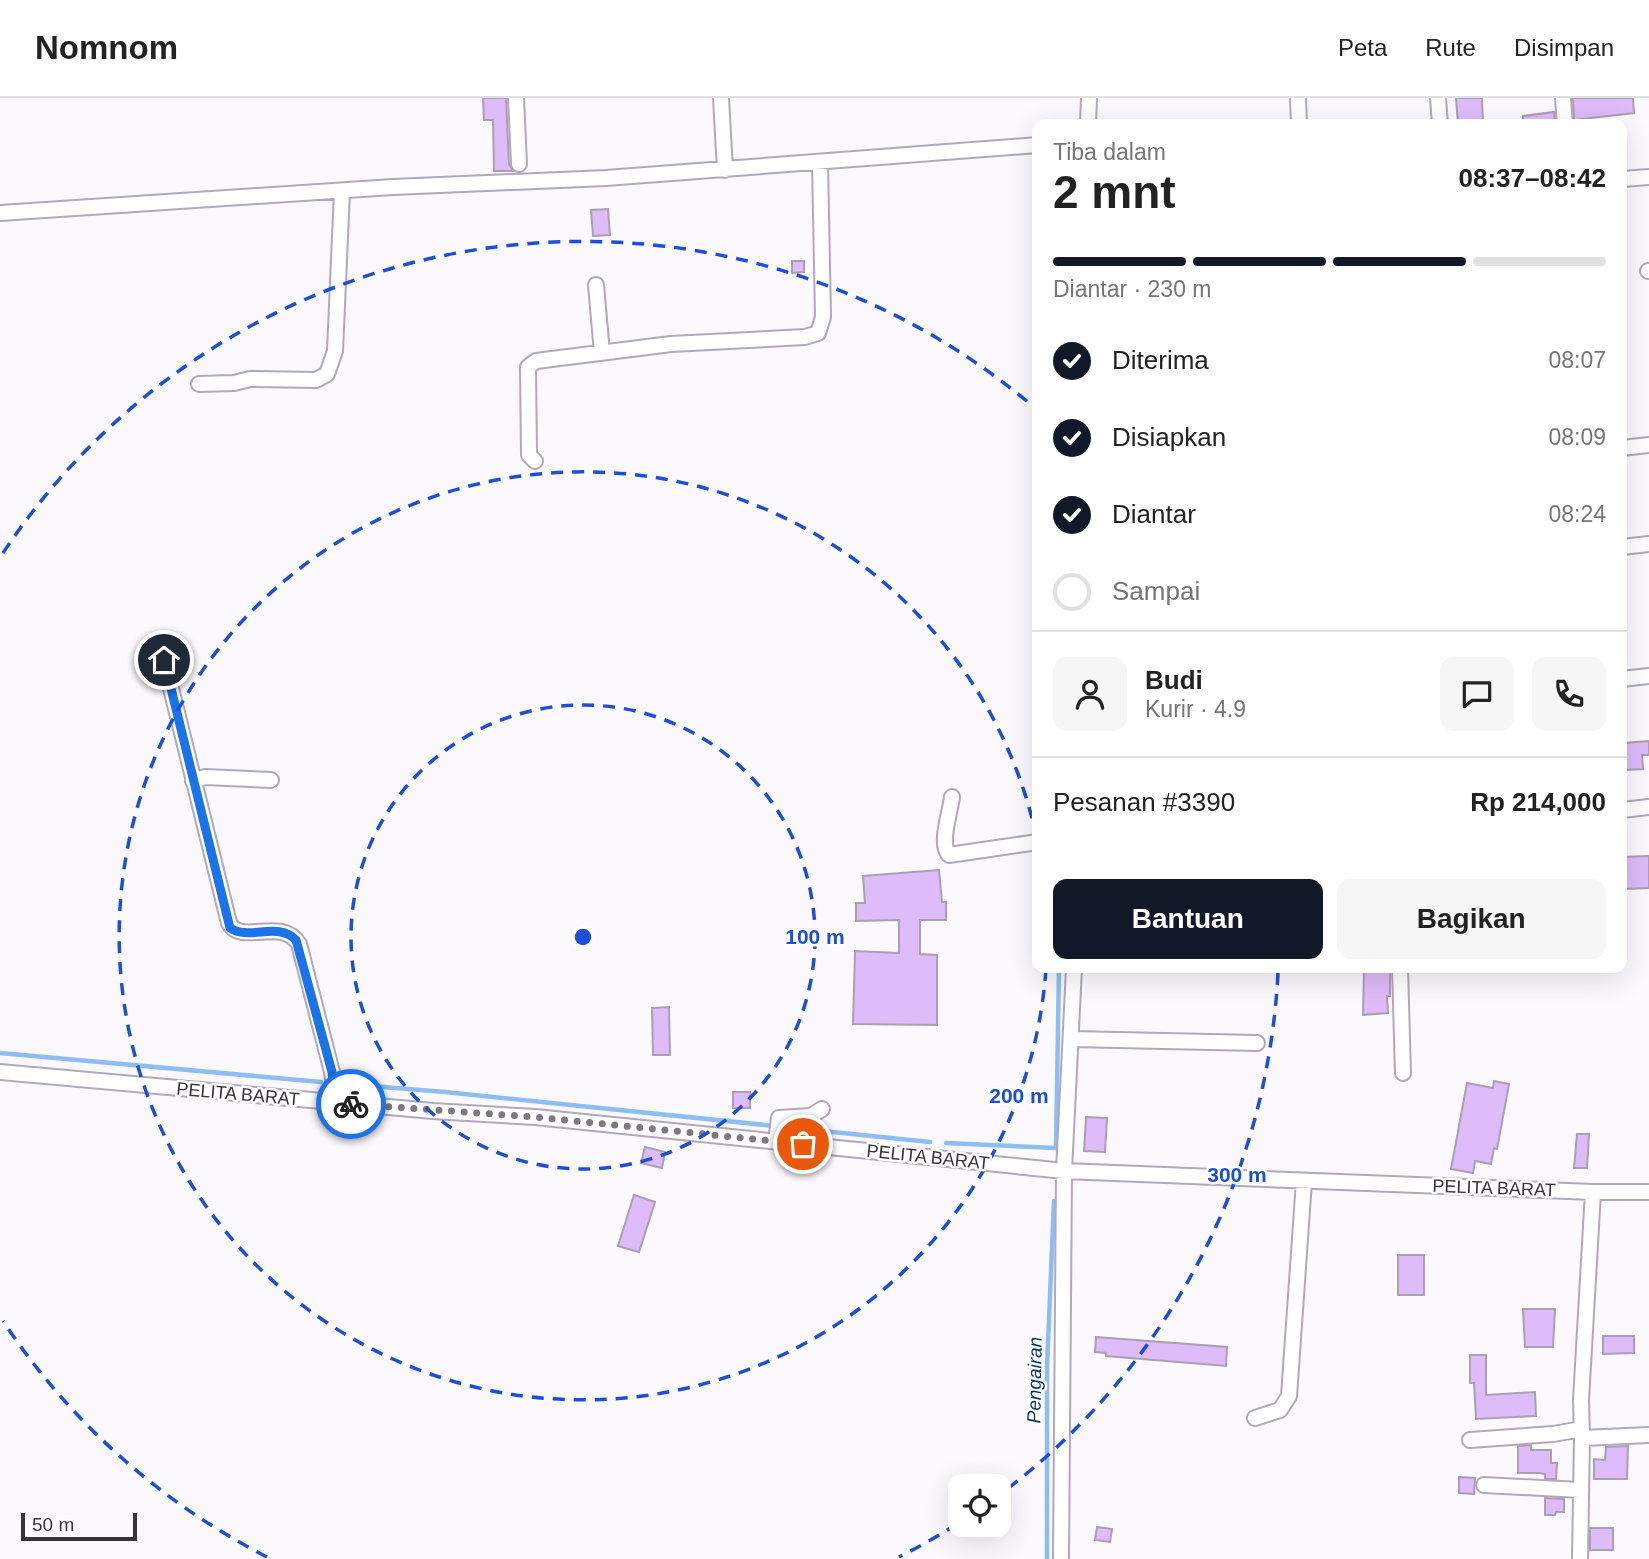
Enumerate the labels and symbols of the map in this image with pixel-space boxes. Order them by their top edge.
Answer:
pin [134,630,194,690]
centre of rings [571,925,595,949]
text: 100 m [785,925,845,948]
courier [316,1069,386,1139]
street label: PELITA BARAT [176,1079,300,1109]
text: 200 m [989,1084,1049,1107]
pin [773,1114,833,1174]
street label: PELITA BARAT [866,1141,990,1173]
text: 300 m [1207,1163,1267,1186]
street label: PELITA BARAT [1432,1176,1556,1200]
water label: Pengairan [1023,1337,1046,1423]
scale bar [21,1510,136,1542]

